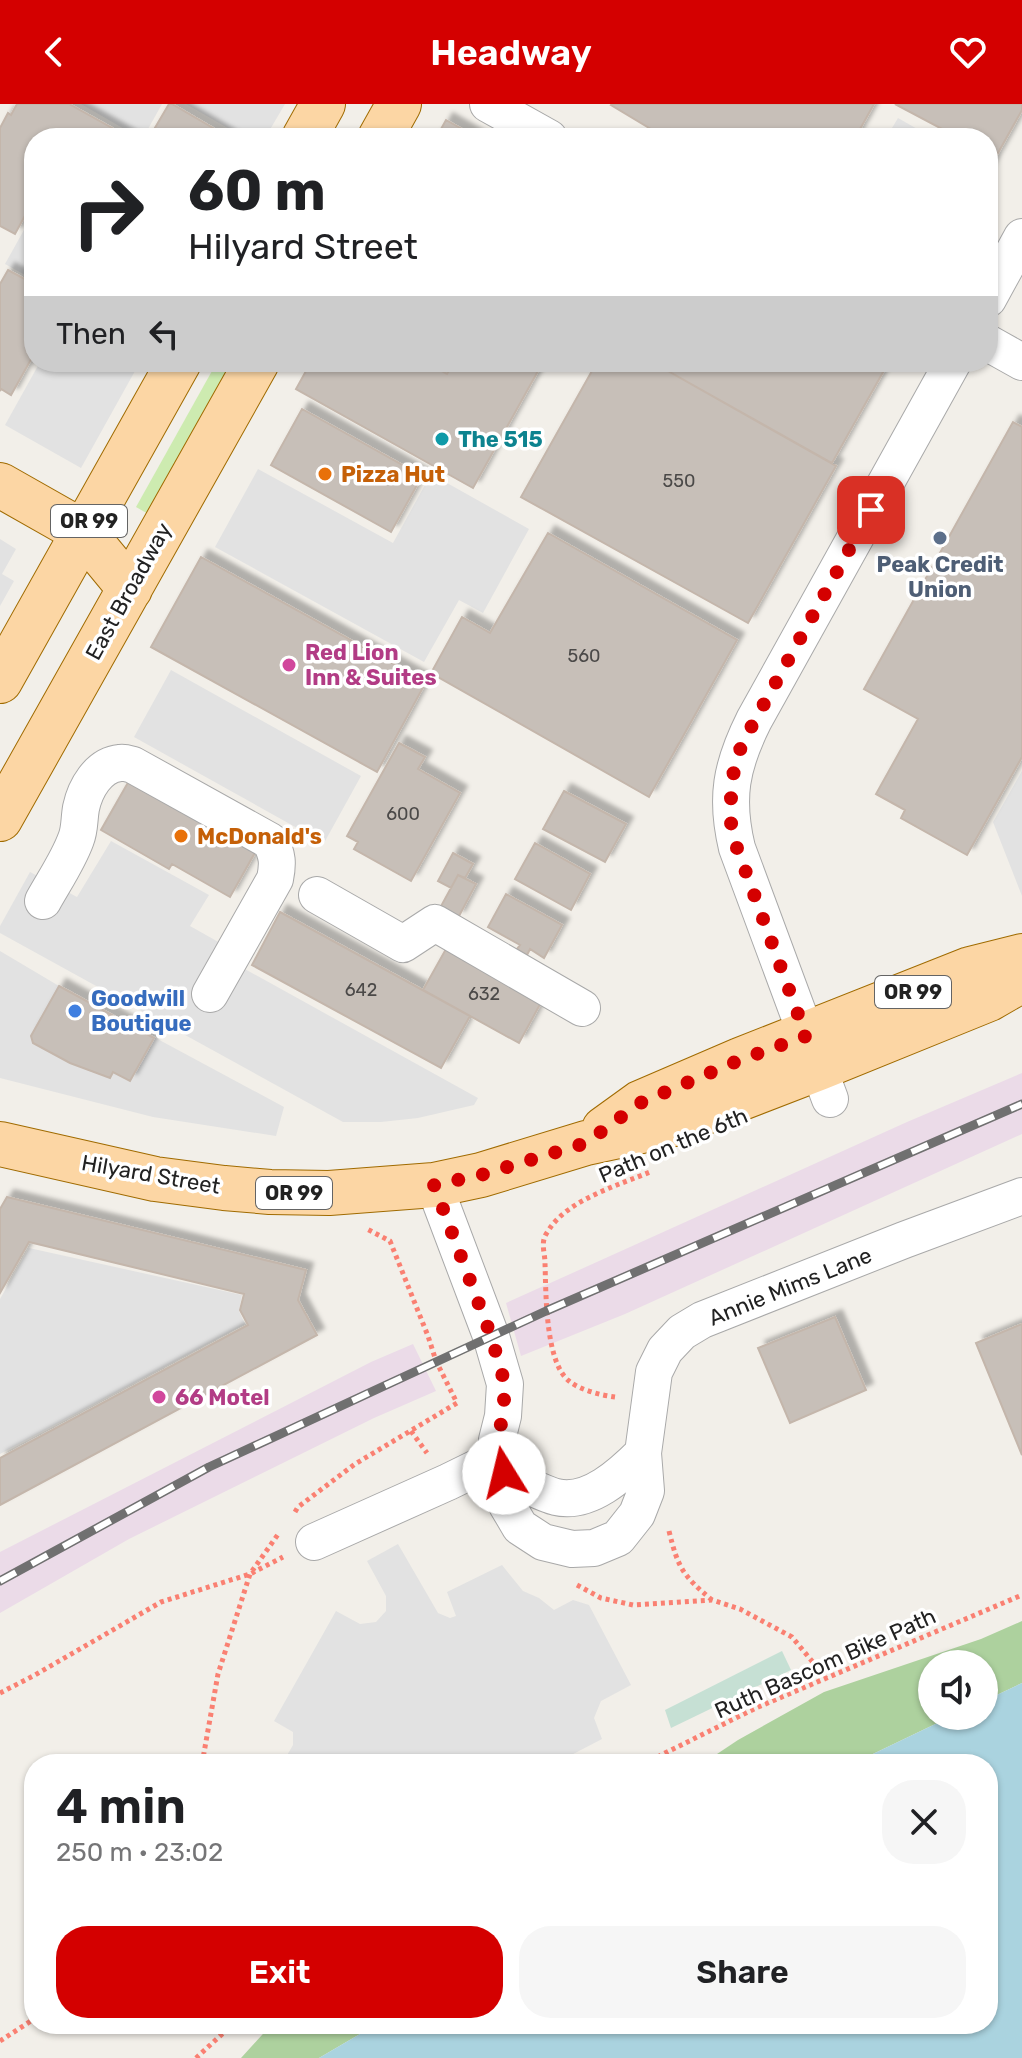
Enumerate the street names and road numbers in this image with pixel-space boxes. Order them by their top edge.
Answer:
road number: OR 99 [51,505,127,537]
street label: East Broadway [80,518,177,665]
road number: OR 99 [875,976,951,1008]
street label: Path on the 6th [595,1102,752,1189]
street label: Hilyard Street [79,1149,223,1200]
road number: OR 99 [256,1177,332,1209]
street label: Annie Mims Lane [705,1241,876,1331]
street label: Ruth Bascom Bike Path [710,1602,940,1724]

